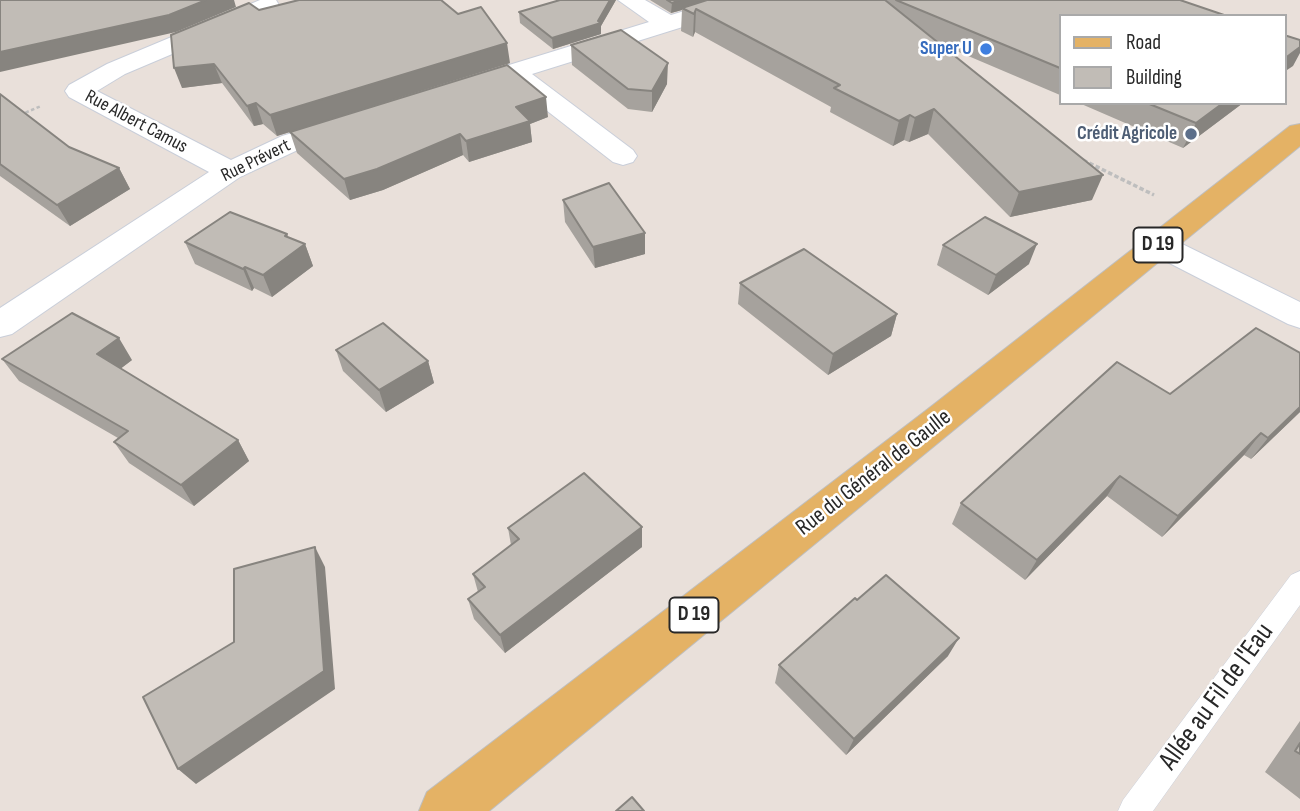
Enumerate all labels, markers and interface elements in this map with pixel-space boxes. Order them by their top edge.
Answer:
legend [1058,14,1286,105]
text: Road [1126,30,1161,55]
place label: Super U [920,38,972,60]
marker: Super U [978,41,994,57]
text: Building [1126,65,1182,90]
street label: Rue Albert Camus [81,86,191,158]
place label: Crédit Agricole [1077,123,1177,145]
marker: Crédit Agricole [1183,126,1199,142]
street label: Rue Prévert [218,134,294,188]
road number: D 19 [1134,228,1182,262]
street label: Rue du Général de Gaulle [791,404,957,542]
road number: D 19 [670,598,718,632]
street label: Allée au Fil de l'Eau [1153,617,1281,777]

